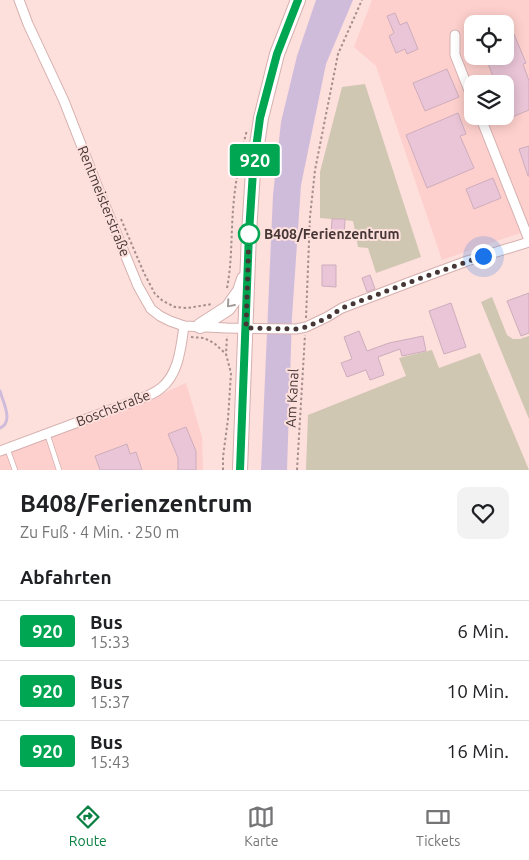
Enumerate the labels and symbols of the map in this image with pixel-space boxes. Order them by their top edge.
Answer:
street label: Rentmeisterstraße [74,143,134,259]
line badge: 920 [226,144,284,176]
marker: B408/Ferienzentrum [238,223,260,245]
place label: B408/Ferienzentrum [264,226,400,242]
your location [471,244,496,269]
one-way arrow [227,299,236,308]
street label: Am Kanal [282,368,302,428]
street label: Boschstraße [74,387,152,429]

